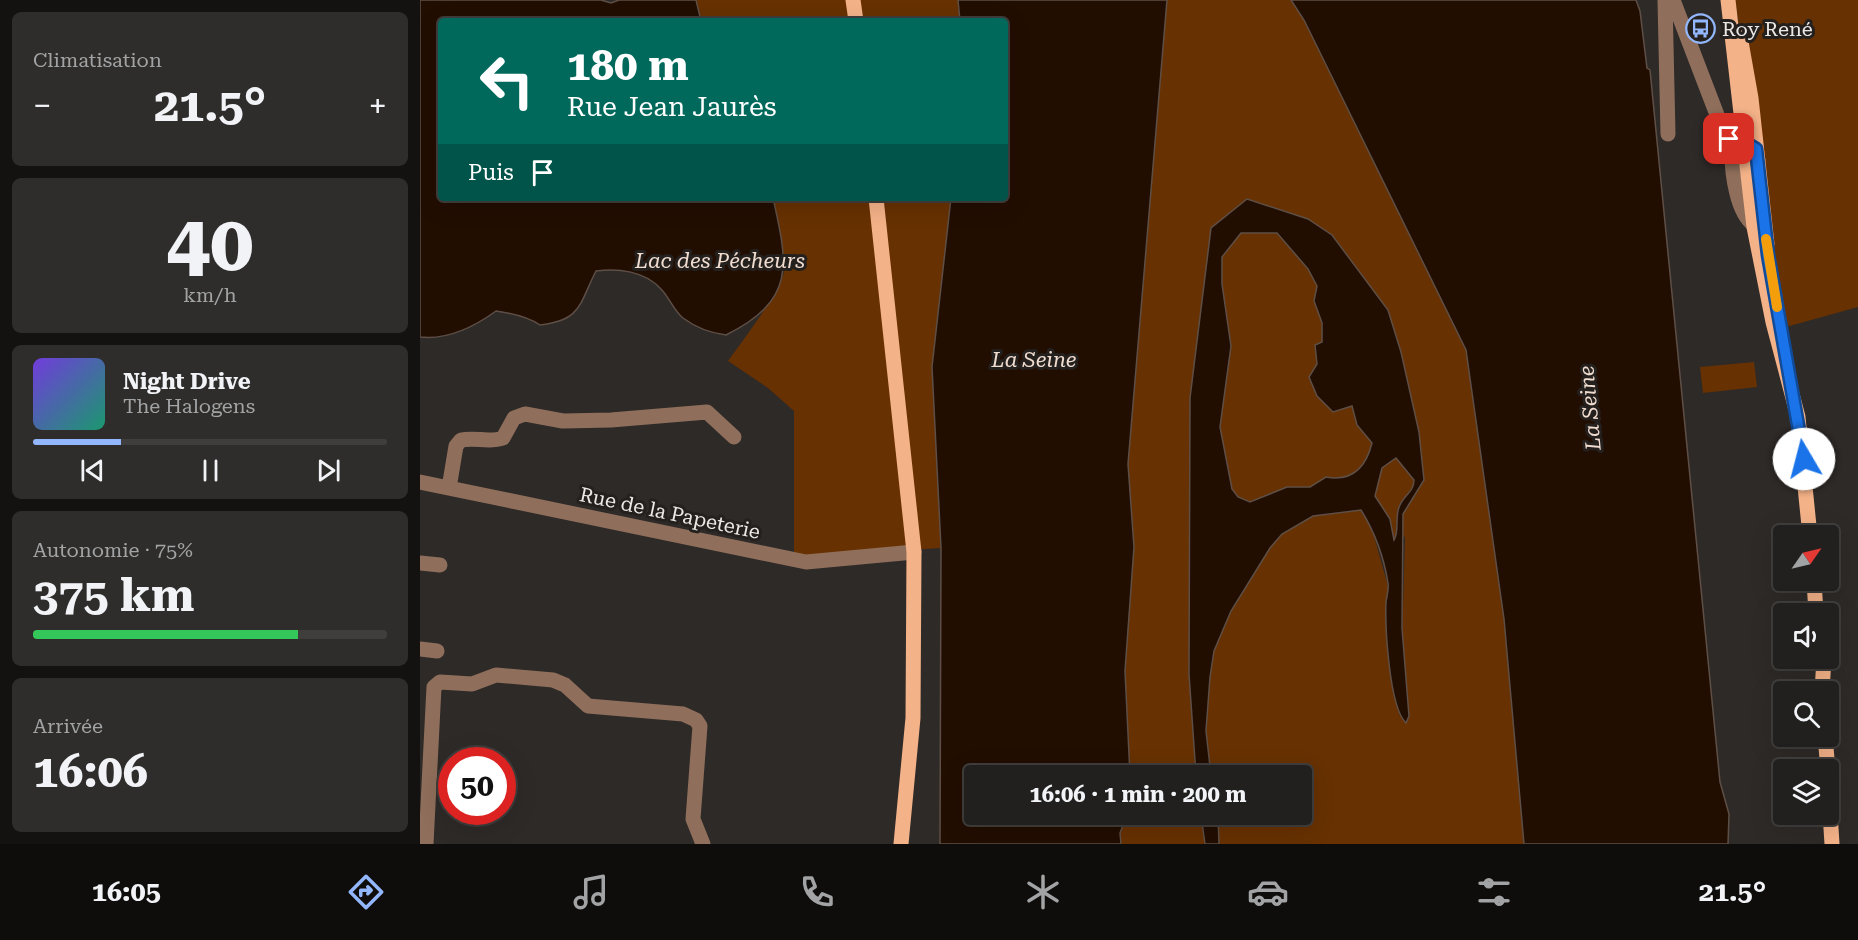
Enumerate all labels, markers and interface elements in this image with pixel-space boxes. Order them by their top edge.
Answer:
bus stop icon: Roy René [1685,13,1717,45]
place label: Roy René [1722,17,1813,41]
text: 180 m [567,41,689,90]
icon: left [468,42,546,120]
text: Climatisation [33,48,162,72]
text: 21.5° [154,79,266,132]
text: − [33,86,51,125]
text: + [369,86,387,125]
text: Rue Jean Jaurès [567,91,777,123]
pin [1703,113,1754,164]
icon: arrive [1712,122,1745,155]
icon: arrive [526,156,559,189]
text: Puis [468,160,514,185]
text: 40 [166,198,254,289]
water label: Lac des Pécheurs [634,249,805,273]
text: km/h [183,283,237,307]
water label: La Seine [991,348,1077,372]
water label: La Seine [1574,365,1606,452]
text: Night Drive [123,369,251,394]
text: The Halogens [123,394,255,418]
position arrow [1772,427,1836,491]
icon: previous [76,454,109,487]
icon: pause [194,454,227,487]
icon: next [312,454,345,487]
street label: Rue de la Papeterie [578,482,763,544]
north arrow [1773,525,1839,591]
map controls [1773,525,1839,825]
text: Autonomie · 75% [33,538,193,562]
text: 375 km [33,569,194,622]
button: sound [1773,603,1839,669]
button: search [1773,681,1839,747]
text: Arrivée [33,714,103,738]
text: 16:06 [33,745,148,798]
speed limit sign: 50 [438,747,516,825]
button: layers [1773,759,1839,825]
text: 16:06 · 1 min · 200 m [1029,782,1247,807]
icon: directions [345,871,387,913]
icon: music [570,871,612,913]
icon: phone [796,871,838,913]
icon: climate [1022,871,1064,913]
icon: car [1247,871,1289,913]
icon: filters [1473,871,1515,913]
text: 16:05 [92,876,161,908]
text: 21.5° [1699,876,1766,908]

